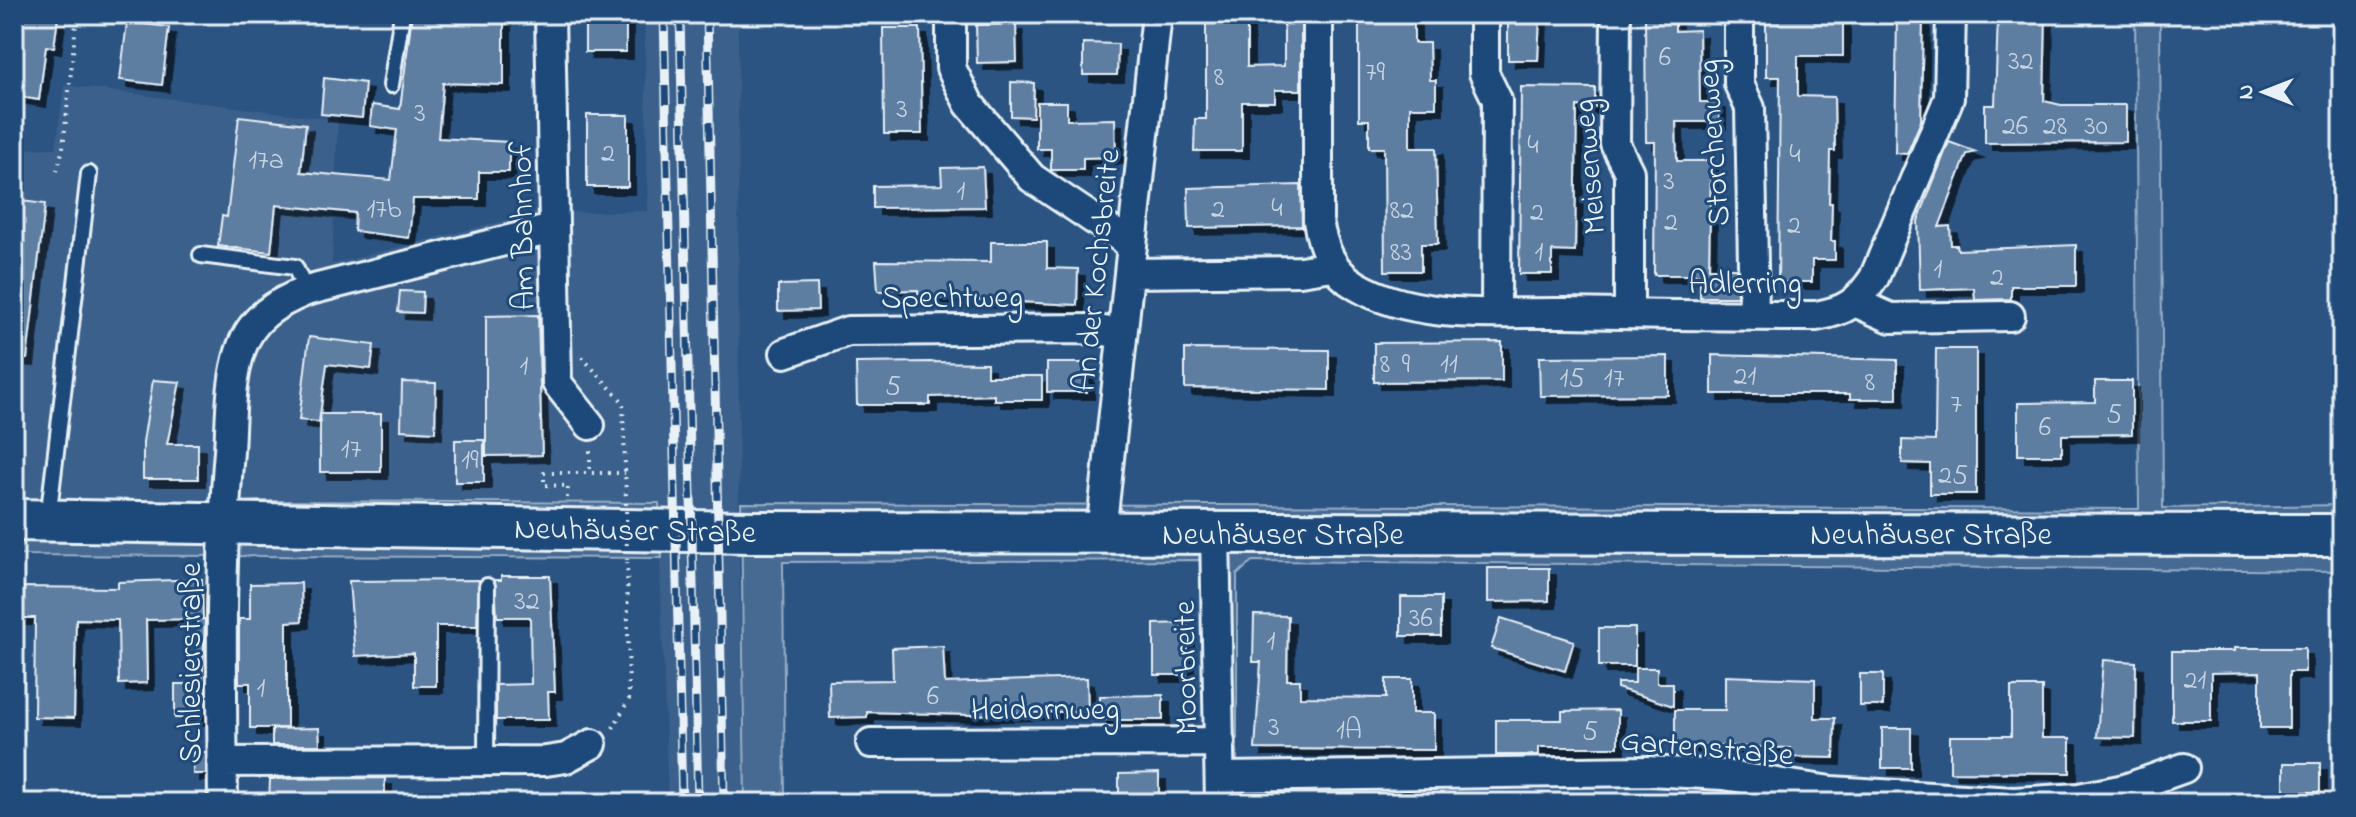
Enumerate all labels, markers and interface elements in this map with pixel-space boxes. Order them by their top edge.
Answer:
house number: 6 [1659,38,1671,79]
house number: 32 [2008,42,2034,83]
north arrow [2224,52,2304,132]
house number: 79 [1365,53,1386,94]
house number: 8 [1214,58,1224,99]
street label: Storchenweg [1686,58,1745,228]
text: N [2231,85,2263,99]
house number: 3 [896,90,908,131]
house number: 3 [414,94,426,135]
street label: Meisenweg [1562,97,1621,236]
house number: 26 [2002,107,2028,148]
house number: 28 [2043,107,2067,148]
house number: 30 [2084,107,2108,148]
house number: 4 [1527,126,1539,167]
house number: 2 [601,134,615,175]
house number: 4 [1789,135,1801,176]
house number: 17a [248,141,284,182]
street label: Am Bahnhof [500,141,549,311]
street label: An der Kochsbreite [1062,146,1135,394]
house number: 3 [1663,162,1675,203]
house number: 1 [957,172,966,213]
house number: 4 [1271,189,1283,230]
house number: 17b [366,190,402,231]
house number: 2 [1211,190,1225,231]
house number: 82 [1390,191,1414,232]
house number: 2 [1530,193,1544,234]
house number: 2 [1664,203,1678,244]
house number: 2 [1787,206,1801,247]
house number: 83 [1390,233,1412,274]
house number: 1 [1535,233,1544,274]
house number: 1 [1934,250,1943,291]
house number: 2 [1990,258,2004,299]
street label: Adlerring [1688,262,1802,309]
street label: Spechtweg [881,276,1023,323]
house number: 8 [1380,345,1390,386]
house number: 9 [1402,345,1411,386]
house number: 11 [1440,345,1458,386]
house number: 1 [520,347,529,388]
house number: 21 [1734,357,1757,398]
house number: 15 [1560,359,1584,400]
house number: 17 [1604,359,1625,400]
house number: 8 [1865,363,1875,404]
house number: 5 [885,367,901,408]
house number: 7 [1950,385,1962,426]
house number: 5 [2106,395,2122,436]
house number: 6 [2039,408,2051,449]
house number: 17 [341,430,362,471]
house number: 19 [461,441,479,482]
house number: 25 [1938,456,1968,497]
street label: Neuhäuser Straße [514,507,757,558]
street label: Neuhäuser Straße [1162,513,1405,560]
street label: Neuhäuser Straße [1810,513,2053,560]
street label: Schlesierstraße [169,562,216,764]
house number: 32 [514,582,540,623]
house number: 36 [1409,599,1433,640]
street label: Moorbreite [1163,600,1212,736]
house number: 1 [1267,622,1276,663]
house number: 21 [2184,661,2207,702]
house number: 1 [257,669,266,710]
house number: 6 [927,677,939,718]
street label: Heidornweg [971,688,1119,735]
house number: 3 [1268,708,1280,749]
house number: 1A [1336,711,1362,752]
house number: 5 [1582,712,1598,753]
street label: Gartenstraße [1618,719,1796,781]

